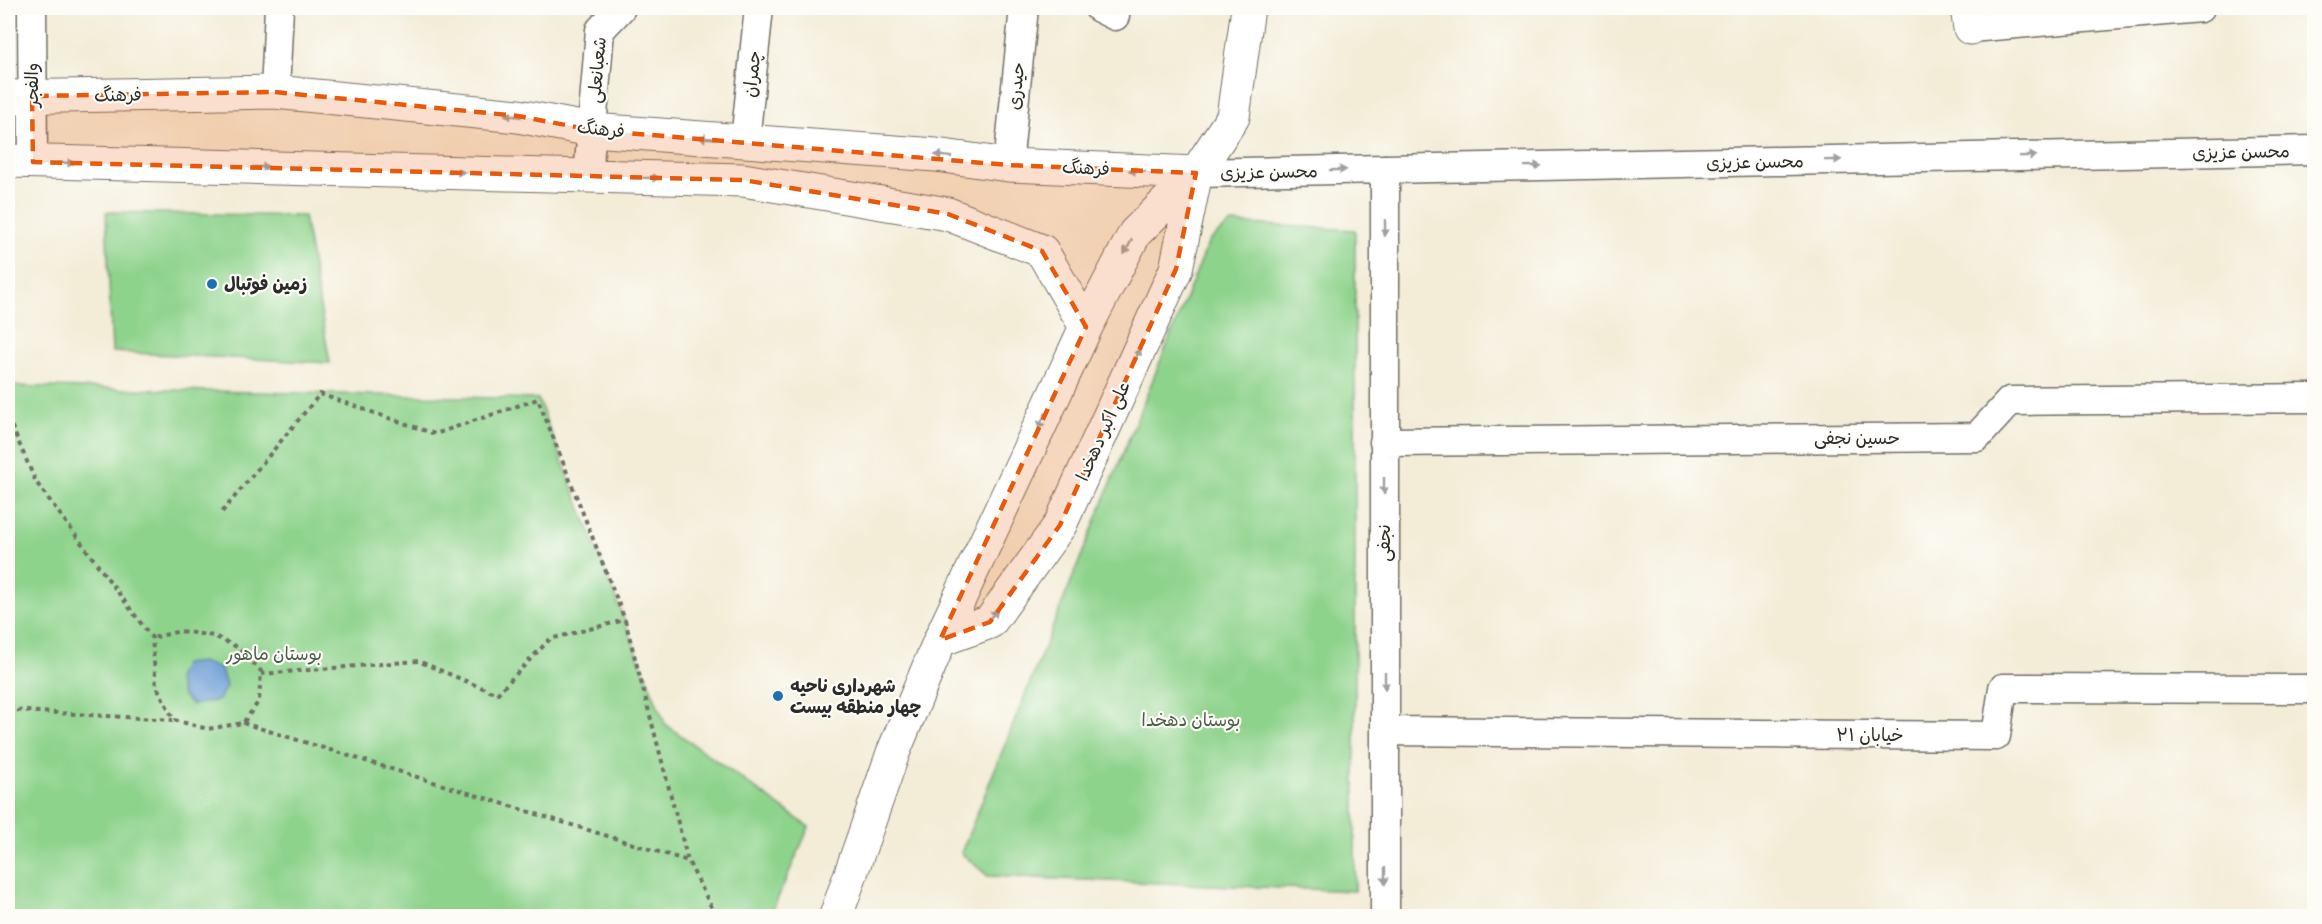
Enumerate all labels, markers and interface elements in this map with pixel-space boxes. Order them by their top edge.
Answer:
street label: شعبانعلی [584,36,615,105]
street label: چمران [740,50,769,99]
street label: حیدری [1004,61,1033,111]
street label: والفجر [22,63,47,109]
street label: فرهنگ [94,85,142,110]
one-way arrow [503,111,522,121]
street label: فرهنگ [576,117,626,146]
one-way arrow [697,133,716,143]
street label: محسن عزیزی [2192,141,2290,168]
one-way arrow [933,151,952,161]
street label: محسن عزیزی [1706,151,1804,178]
one-way arrow [2018,151,2037,161]
one-way arrow [1823,155,1842,165]
street label: فرهنگ [1061,157,1110,184]
one-way arrow [56,158,75,167]
street label: محسن عزیزی [1220,161,1318,188]
one-way arrow [1524,161,1543,171]
one-way arrow [251,162,270,172]
one-way arrow [1329,165,1348,175]
one-way arrow [1128,166,1147,175]
one-way arrow [446,168,465,177]
one-way arrow [641,173,660,182]
one-way arrow [1380,218,1390,237]
one-way arrow [1123,239,1133,256]
place label: زمین فوتبال [224,274,307,299]
marker: زمین فوتبال [205,277,219,291]
one-way arrow [1132,346,1142,364]
street label: علی اکبر دهخدا [1072,378,1138,486]
one-way arrow [1037,413,1046,430]
street label: حسین نجفی [1814,428,1900,453]
one-way arrow [1379,476,1389,495]
street label: نجفی [1374,524,1399,562]
one-way arrow [985,609,999,624]
park label: بوستان ماهور [225,644,322,669]
one-way arrow [1380,671,1389,690]
place label: شهرداری ناحیه چهار منطقه بیست [790,676,922,722]
marker: شهرداری ناحیه چهار منطقه بیست [771,689,785,703]
park label: بوستان دهخدا [1142,710,1240,735]
street label: خیابان ۲۱ [1836,725,1904,750]
one-way arrow [1380,866,1390,885]

